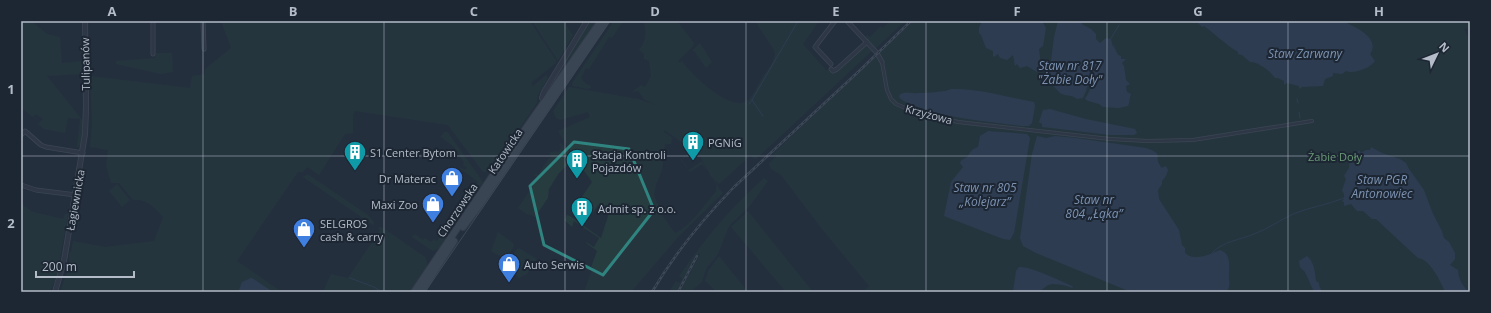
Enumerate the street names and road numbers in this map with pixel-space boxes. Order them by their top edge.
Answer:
street label: Tulipanów [77,37,93,91]
street label: Krzyżowa [904,101,954,127]
street label: Katowicka [484,125,526,177]
street label: Łagiewnicka [62,168,88,232]
street label: Chorzowska [433,180,481,240]

